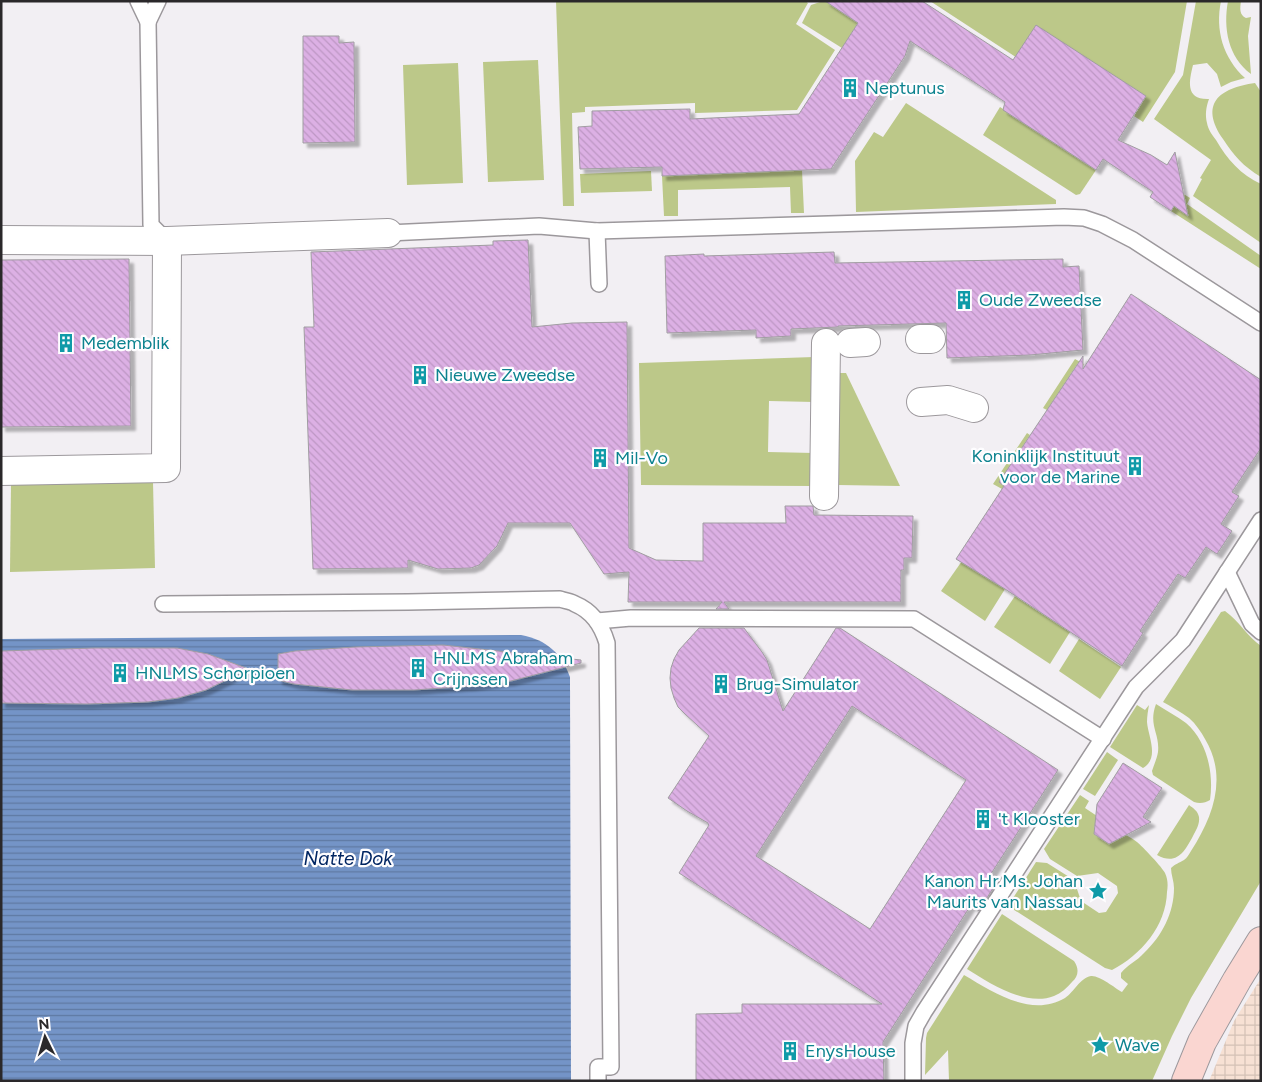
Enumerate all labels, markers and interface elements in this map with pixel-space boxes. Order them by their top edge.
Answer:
building icon: Neptunus [839,77,861,99]
place label: Neptunus [865,77,945,99]
building icon: Oude Zweedse [953,289,975,311]
place label: Oude Zweedse [979,289,1102,311]
building icon: Medemblik [55,332,77,354]
place label: Medemblik [81,332,169,354]
building icon: Nieuwe Zweedse [409,364,431,386]
place label: Nieuwe Zweedse [435,364,575,386]
place label: Koninklijk Instituut voor de Marine [972,445,1120,488]
building icon: Mil-Vo [589,447,611,469]
place label: Mil-Vo [615,447,668,469]
building icon: Koninklijk Instituut voor de Marine [1124,455,1146,477]
place label: HNLMS Abraham Crijnssen [433,647,573,690]
building icon: HNLMS Abraham Crijnssen [407,657,429,679]
building icon: HNLMS Schorpioen [109,662,131,684]
place label: HNLMS Schorpioen [135,662,295,684]
building icon: Brug-Simulator [710,673,732,695]
place label: Brug-Simulator [736,673,858,695]
building icon: 't Klooster [972,808,994,830]
place label: 't Klooster [998,808,1080,830]
water label: Natte Dok [304,847,393,870]
place label: Kanon Hr.Ms. Johan Maurits van Nassau [924,870,1083,913]
place icon: Kanon Hr.Ms. Johan Maurits van Nassau [1087,880,1109,902]
north arrow [20,1012,70,1062]
text: N [38,1016,50,1033]
place icon: Wave [1089,1034,1111,1056]
place label: Wave [1115,1034,1160,1056]
building icon: EnysHouse [779,1040,801,1062]
place label: EnysHouse [805,1040,896,1062]

